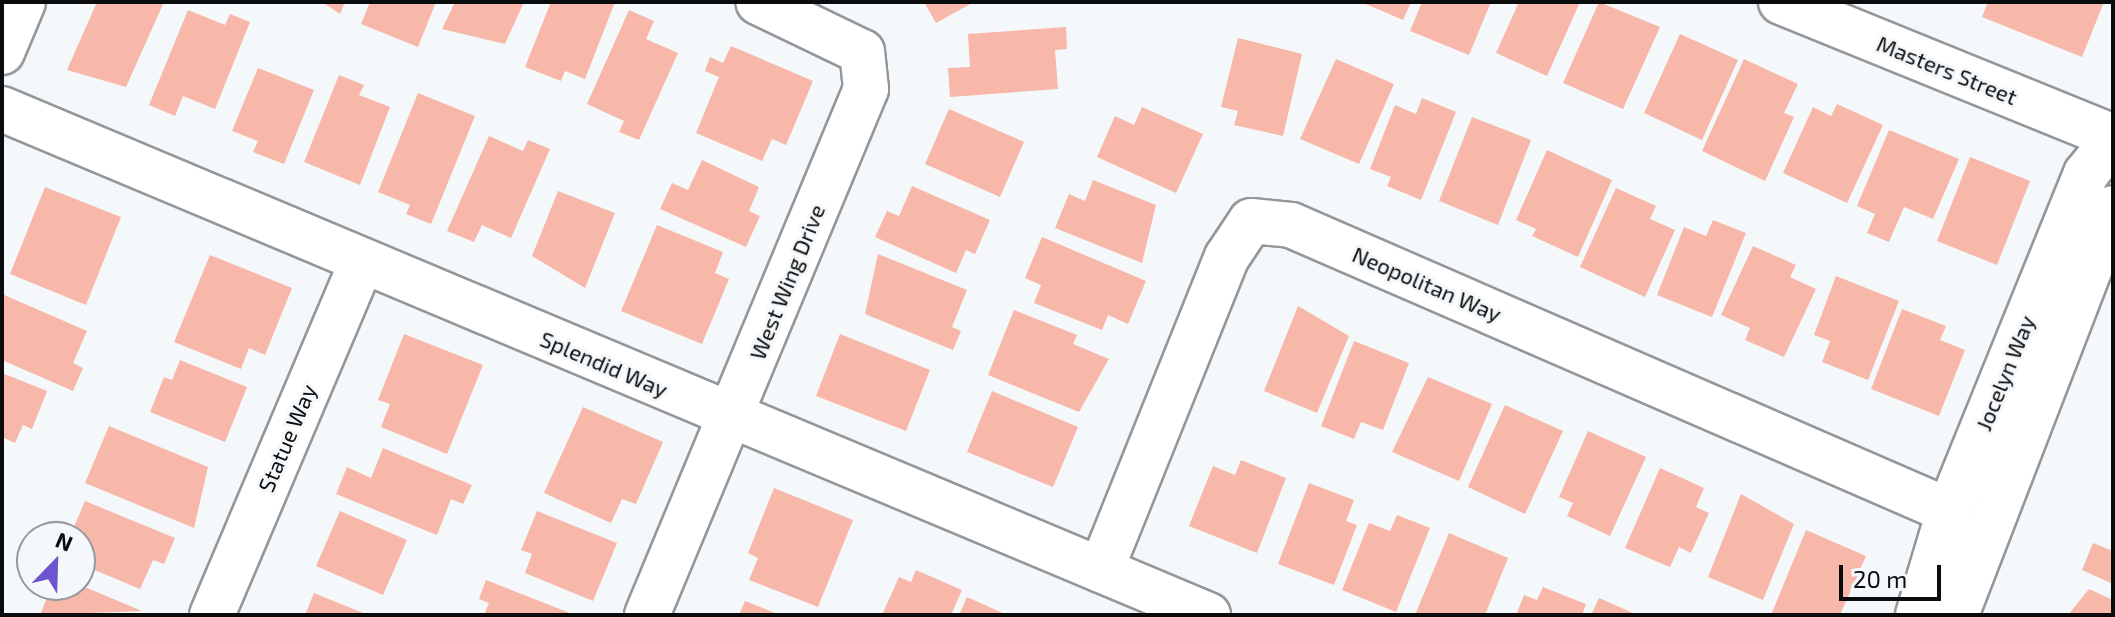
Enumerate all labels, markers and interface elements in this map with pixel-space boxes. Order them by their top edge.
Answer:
street label: Masters Street [1873,30,2021,110]
street label: West Wing Drive [744,200,830,364]
street label: Neopolitan Way [1348,241,1506,327]
street label: Jocelyn Way [1970,311,2040,435]
street label: Splendid Way [536,325,672,403]
street label: Statue Way [252,380,322,496]
north arrow [16,521,96,601]
text: N [52,526,77,556]
scale bar [1843,549,1945,599]
text: 20 m [1853,564,1907,593]

